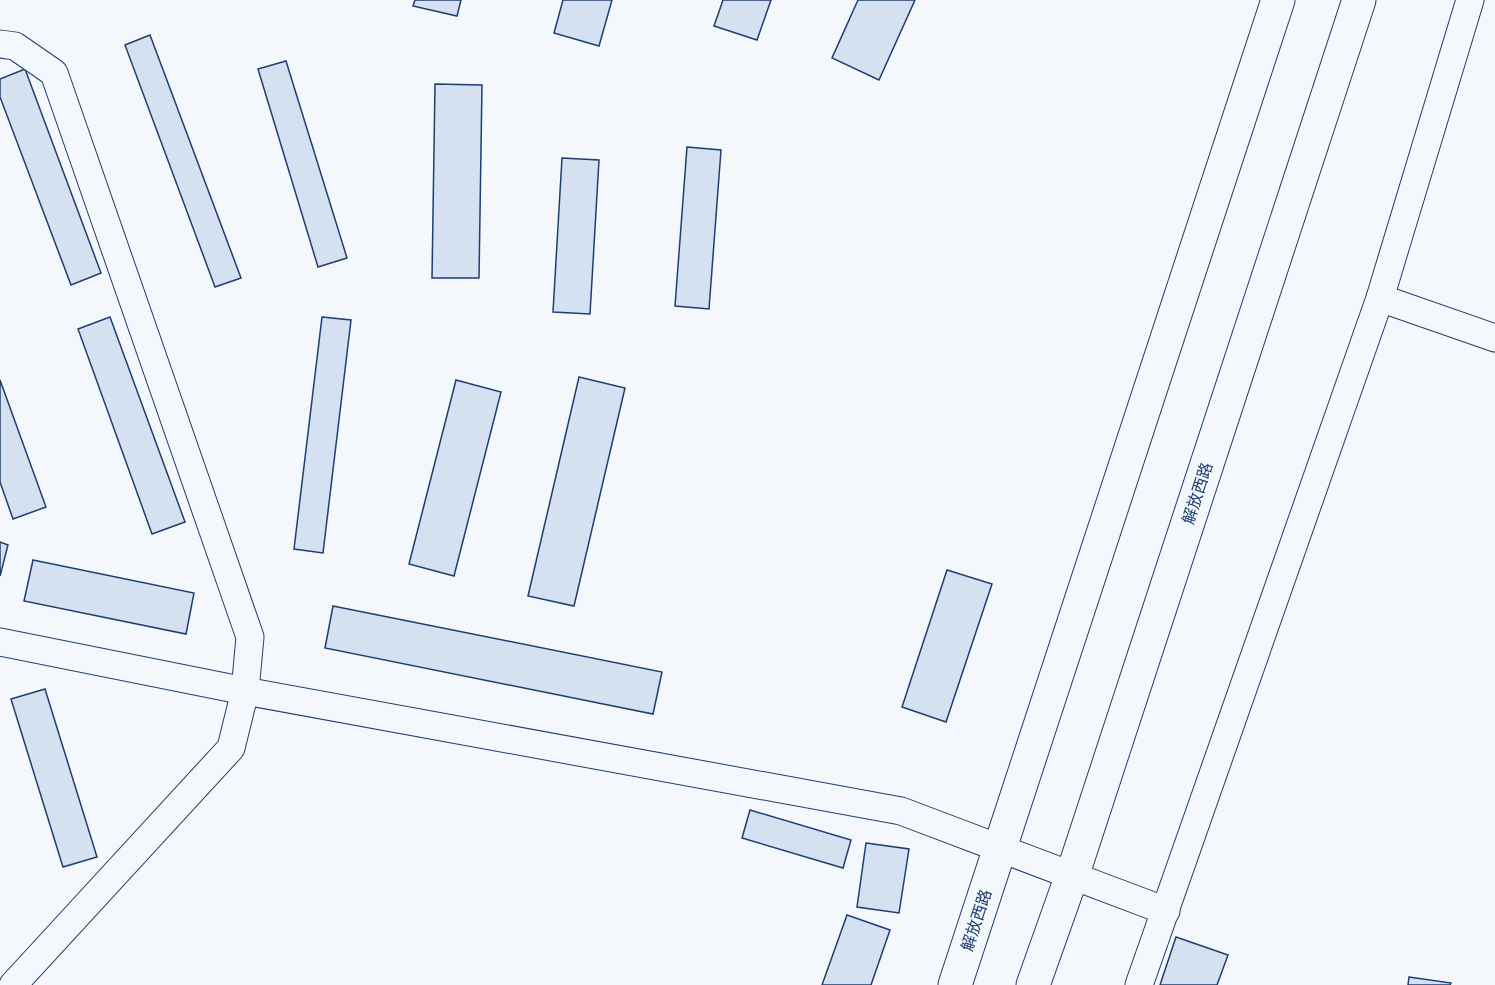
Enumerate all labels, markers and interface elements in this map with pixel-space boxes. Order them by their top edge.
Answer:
street label: 解放西路 [1176,459,1218,527]
street label: 解放西路 [955,886,997,954]

